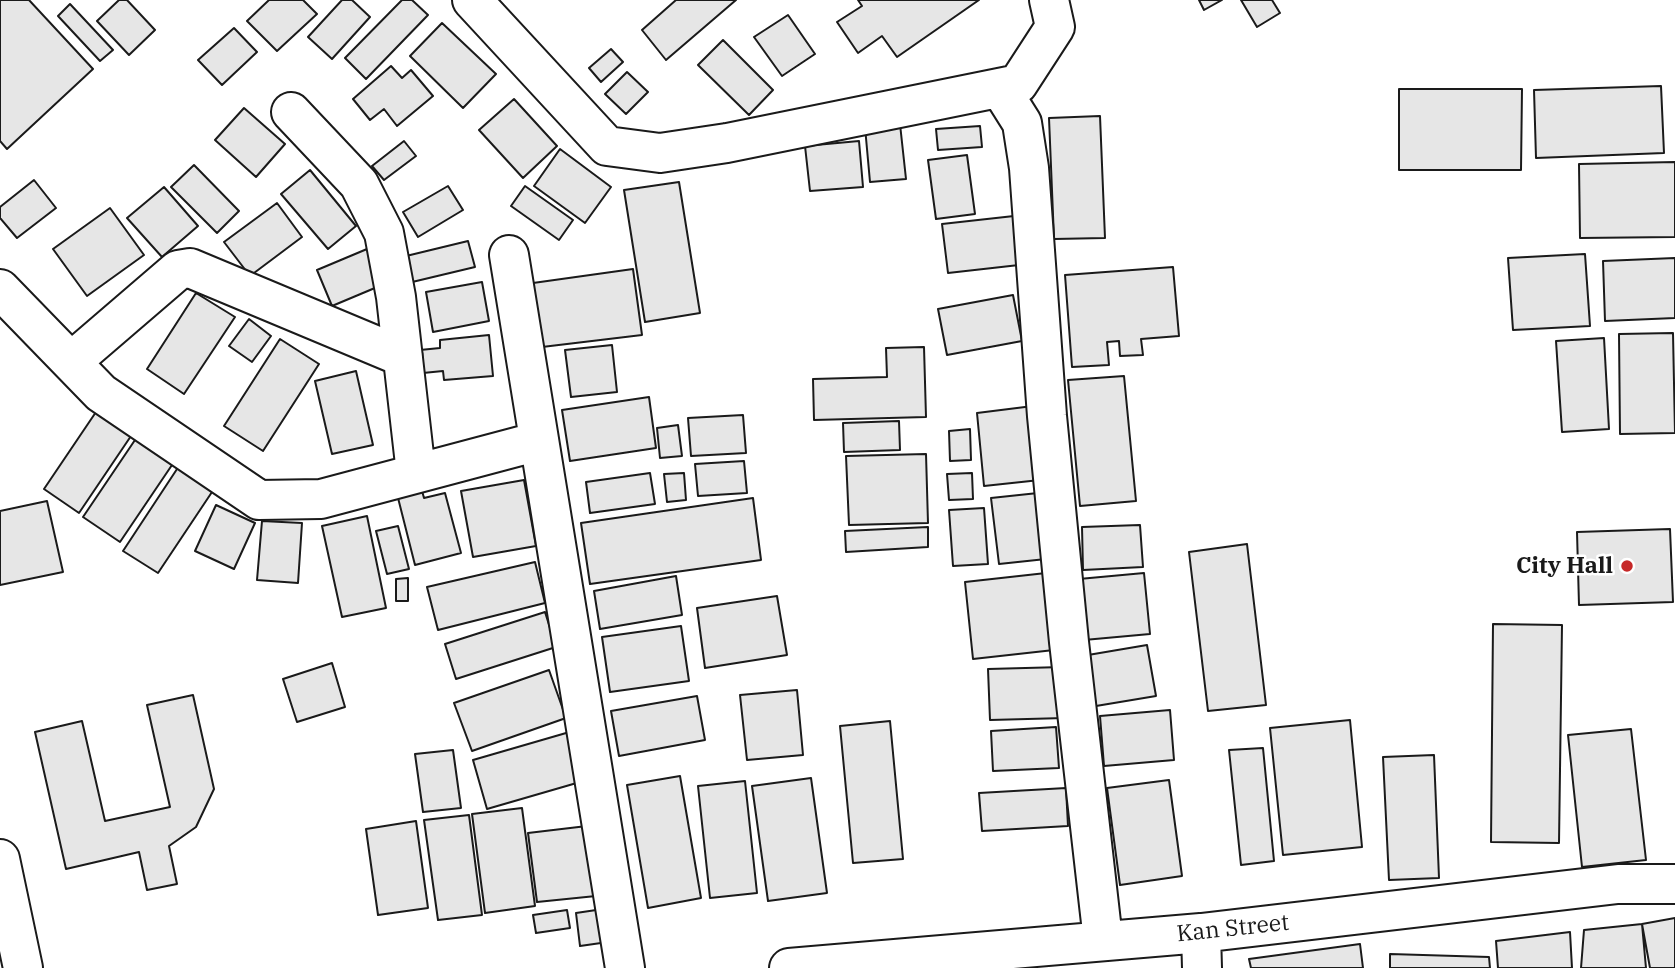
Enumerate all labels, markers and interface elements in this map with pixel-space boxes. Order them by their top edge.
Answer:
place label: City Hall [1516,552,1613,580]
marker: City Hall [1619,558,1635,574]
street label: Kan Street [1175,909,1291,949]

